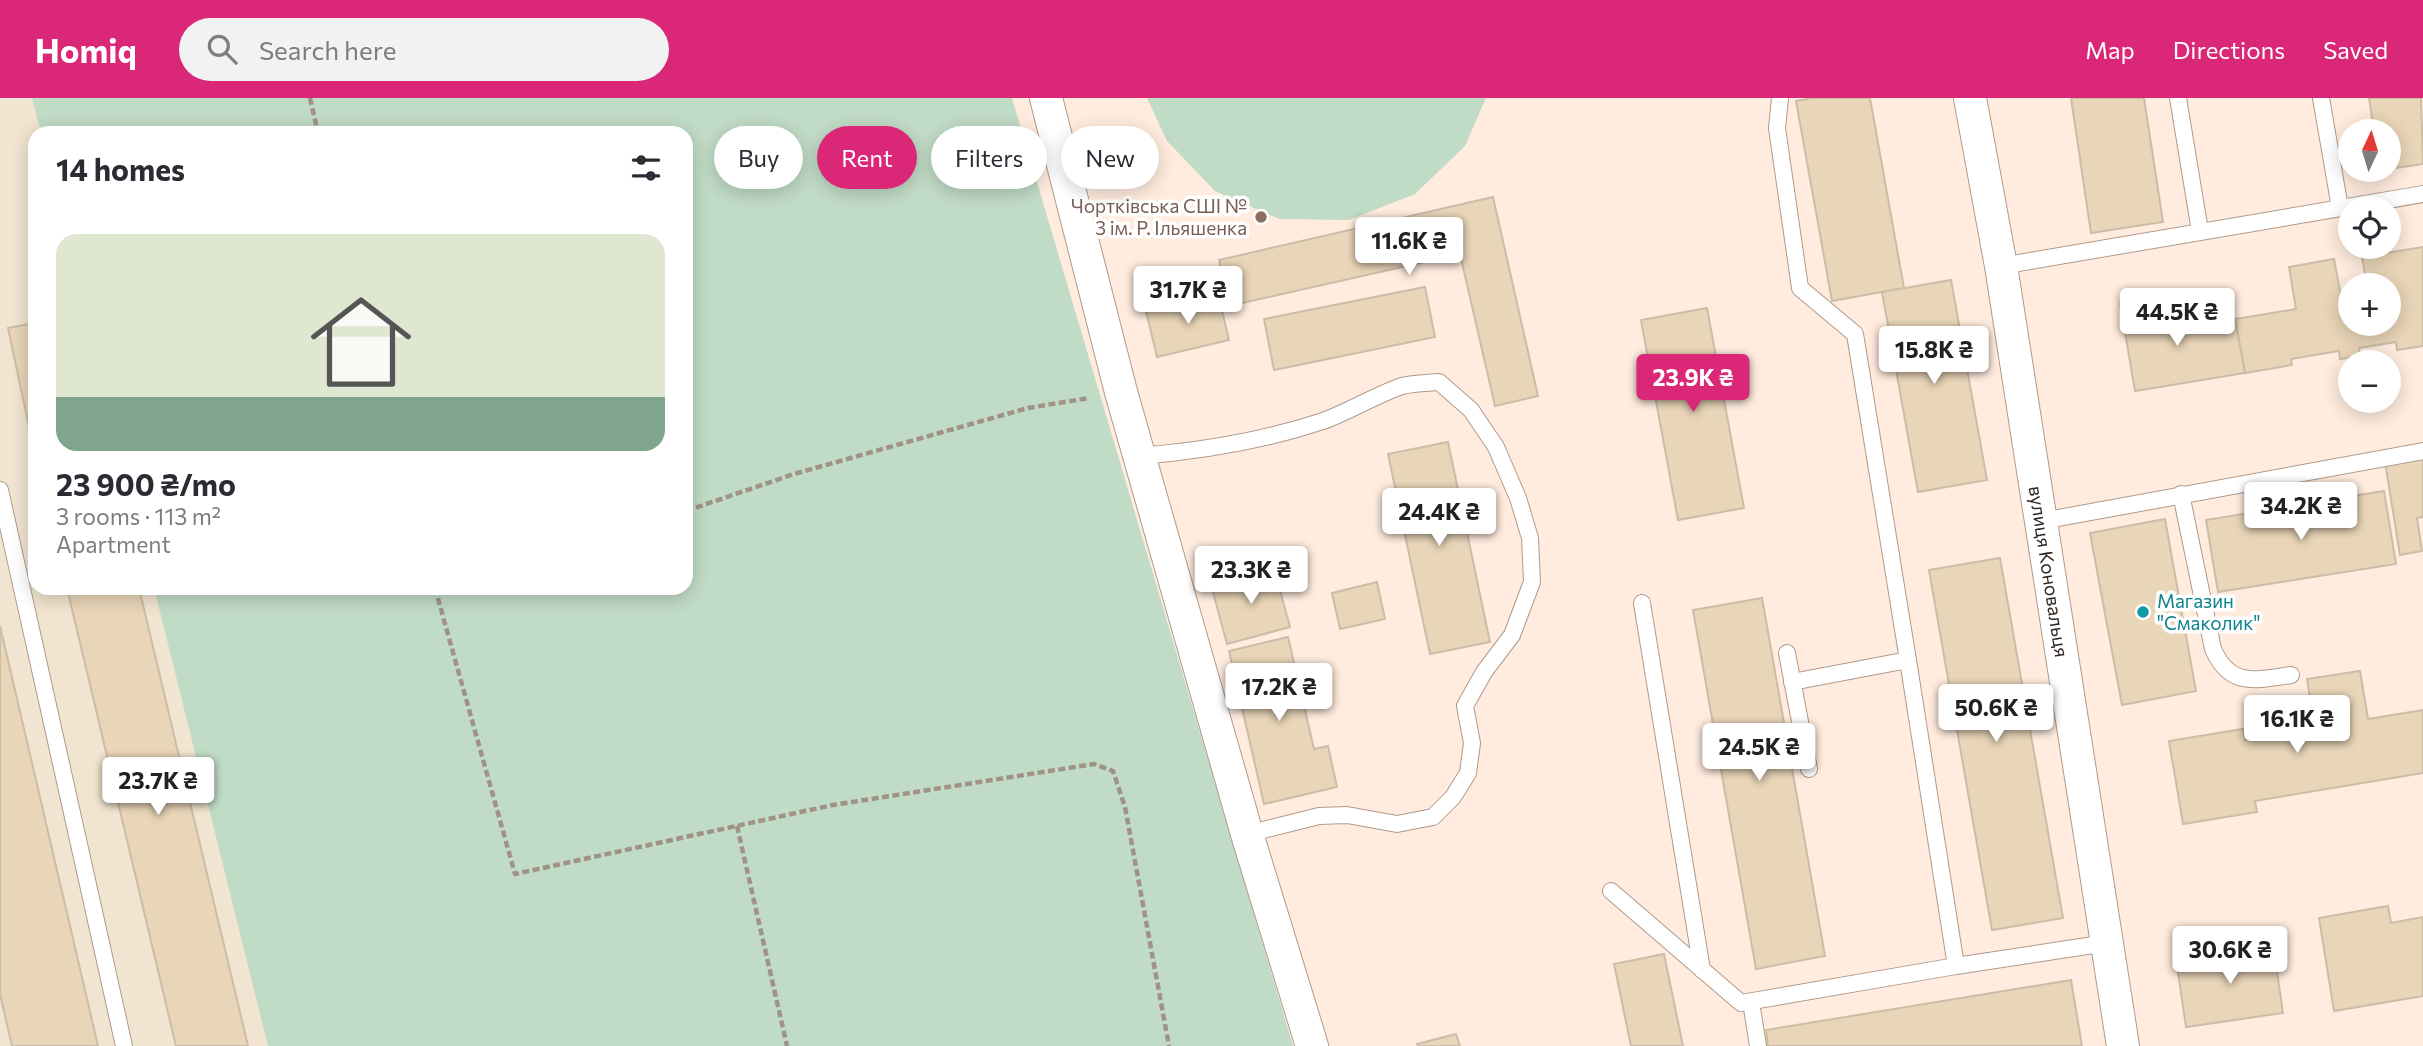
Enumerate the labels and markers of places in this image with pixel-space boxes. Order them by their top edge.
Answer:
place label: Чортківська СШІ № 3 ім. Р. Ільяшенка [1071,194,1247,239]
marker: Чортківська СШІ № 3 ім. Р. Ільяшенка [1253,209,1269,225]
pin: 11.6K ₴ [1344,218,1474,277]
pin: 31.7K ₴ [1123,266,1253,326]
pin: 44.5K ₴ [2112,288,2242,348]
pin: 15.8K ₴ [1869,327,1999,386]
pin: 23.9K ₴ [1628,354,1758,414]
pin: 34.2K ₴ [2236,482,2366,542]
pin: 24.4K ₴ [1374,489,1504,548]
pin: 23.3K ₴ [1186,546,1316,606]
place label: Магазин "Смаколик" [2157,589,2261,634]
marker: Магазин "Смаколик" [2135,604,2151,620]
pin: 17.2K ₴ [1214,664,1344,723]
pin: 50.6K ₴ [1931,684,2061,744]
pin: 16.1K ₴ [2232,696,2362,755]
pin: 24.5K ₴ [1694,724,1824,783]
pin: 23.7K ₴ [93,758,223,817]
pin: 30.6K ₴ [2165,926,2295,986]

